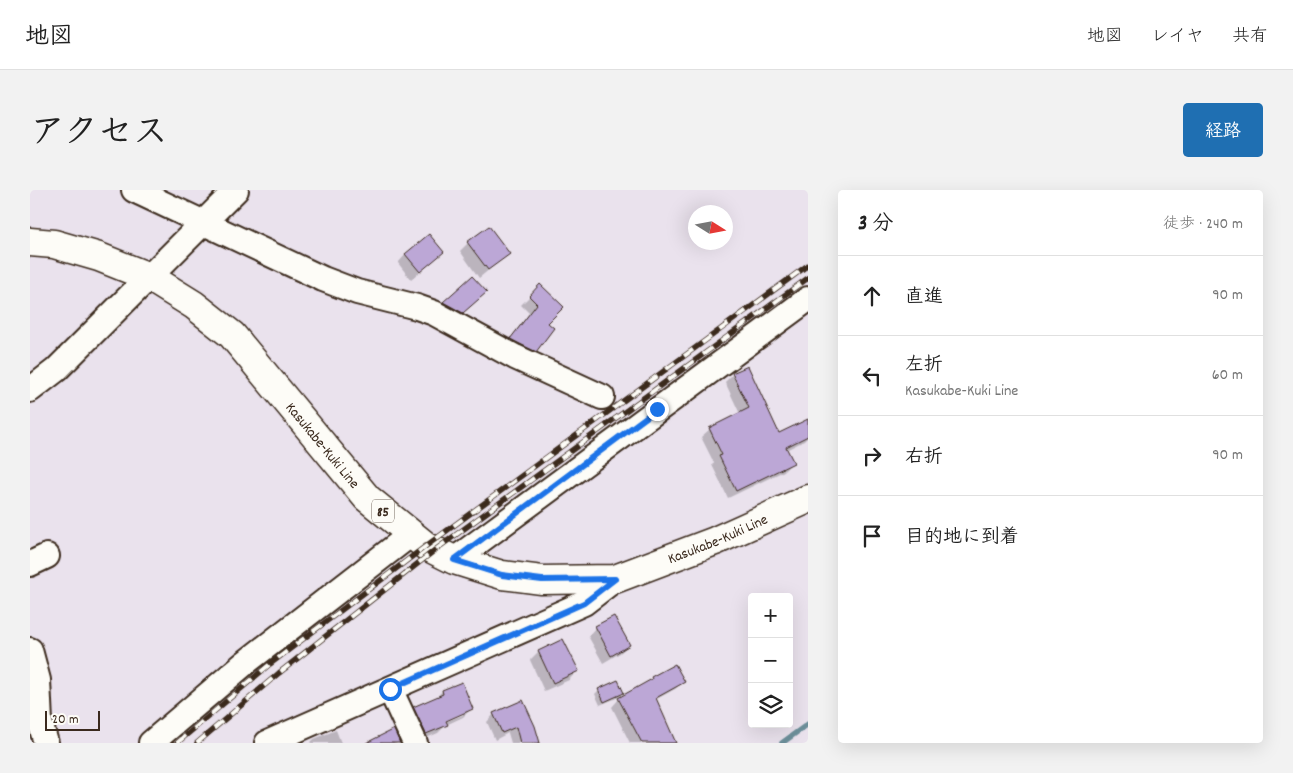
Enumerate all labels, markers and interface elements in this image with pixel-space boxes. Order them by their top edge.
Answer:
text: 地図 [25,21,73,55]
text: 地図 [1087,25,1123,50]
text: レイヤ [1151,25,1204,50]
text: 共有 [1232,25,1268,50]
button: 経路 [1183,103,1263,157]
text: アクセス [30,110,168,160]
north arrow [688,205,733,250]
text: 3 分 [858,210,893,240]
text: 徒歩 · 240 m [1163,213,1243,236]
icon: ahead [858,282,886,310]
text: 90 m [1212,284,1243,307]
text: 直進 [905,285,943,312]
text: 左折 [905,353,943,380]
icon: left [858,362,886,390]
text: 60 m [1212,364,1243,387]
text: Kasukabe-Kuki Line [905,380,1018,403]
street label: Kasukabe-Kuki Line [279,398,364,495]
route end [646,398,669,421]
icon: right [858,442,886,470]
text: 90 m [1212,444,1243,467]
text: 右折 [905,445,943,472]
road number: 85 [372,500,394,522]
street label: Kasukabe-Kuki Line [665,509,772,571]
icon: arrive [858,522,886,550]
text: 目的地に到着 [905,525,1019,552]
map controls [748,593,793,728]
button: + [748,593,793,638]
button: − [748,638,793,683]
route start [379,678,402,701]
button: layers [748,683,793,728]
scale bar [45,708,100,731]
text: 20 m [52,710,79,730]

